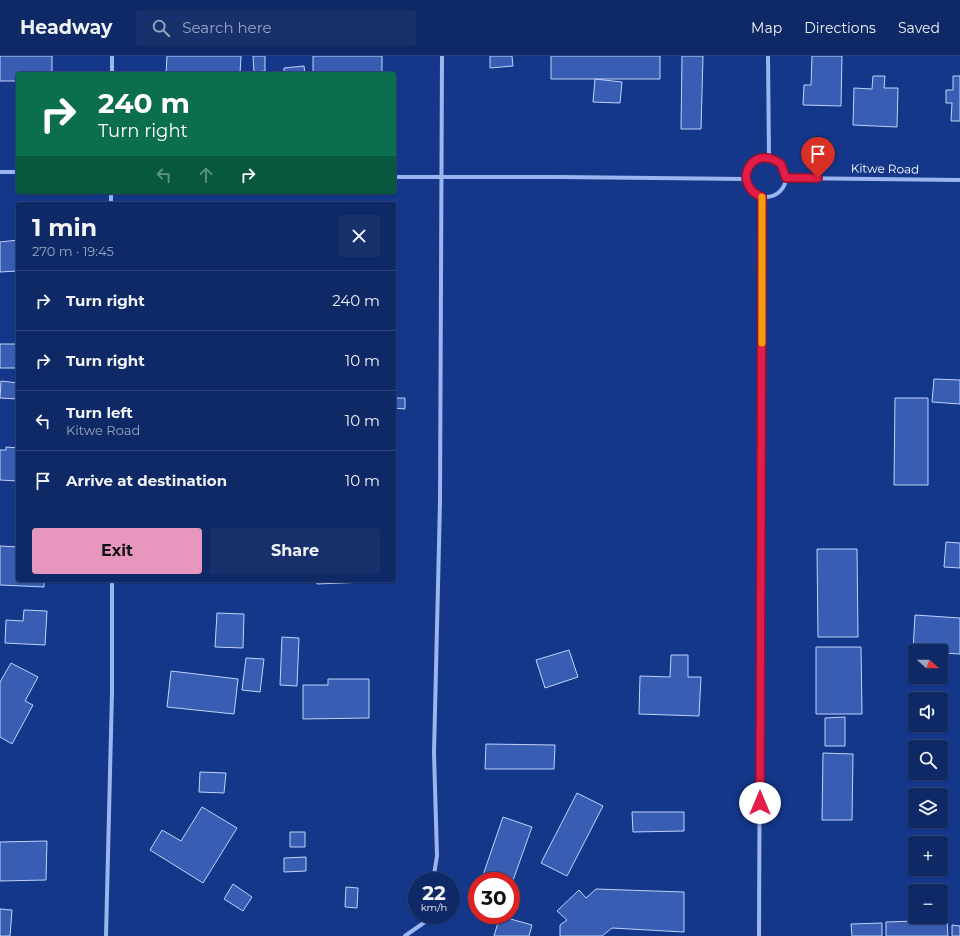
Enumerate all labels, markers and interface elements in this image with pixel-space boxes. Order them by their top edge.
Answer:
search box [136,10,416,46]
text: Headway [20,16,112,39]
icon: search [150,17,172,39]
text: Search here [182,18,272,37]
text: Map [751,19,782,37]
text: Directions [804,19,876,37]
text: Saved [898,19,940,37]
text: 240 m [98,86,190,120]
icon: right [32,88,84,140]
text: Turn right [98,120,188,142]
pin [801,137,835,178]
icon: arrive [807,143,829,165]
street label: Kitwe Road [851,160,919,177]
icon: left [153,164,175,186]
icon: ahead [195,164,217,186]
icon: right [237,164,259,186]
text: 1 min [32,213,97,242]
button: close [338,215,380,257]
text: 270 m · 19:45 [32,243,114,259]
icon: right [32,290,54,312]
text: Turn right [66,291,145,310]
text: 240 m [332,291,380,310]
icon: right [32,350,54,372]
text: Turn right [66,351,145,370]
text: 10 m [345,351,380,370]
text: Turn left [66,403,133,422]
icon: left [32,410,54,432]
text: 10 m [345,411,380,430]
text: Kitwe Road [66,422,140,438]
icon: arrive [32,470,54,492]
text: Arrive at destination [66,471,227,490]
text: 10 m [345,471,380,490]
button: Exit [32,528,202,574]
button: Share [210,528,380,574]
north arrow [908,644,948,684]
map controls [908,644,948,924]
button: sound [908,692,948,732]
button: search [908,740,948,780]
position arrow [739,782,781,824]
button: layers [908,788,948,828]
button: + [908,836,948,876]
speed limit sign: 30 [468,872,520,924]
text: 22 [422,881,446,905]
button: − [908,884,948,924]
text: km/h [421,901,447,914]

